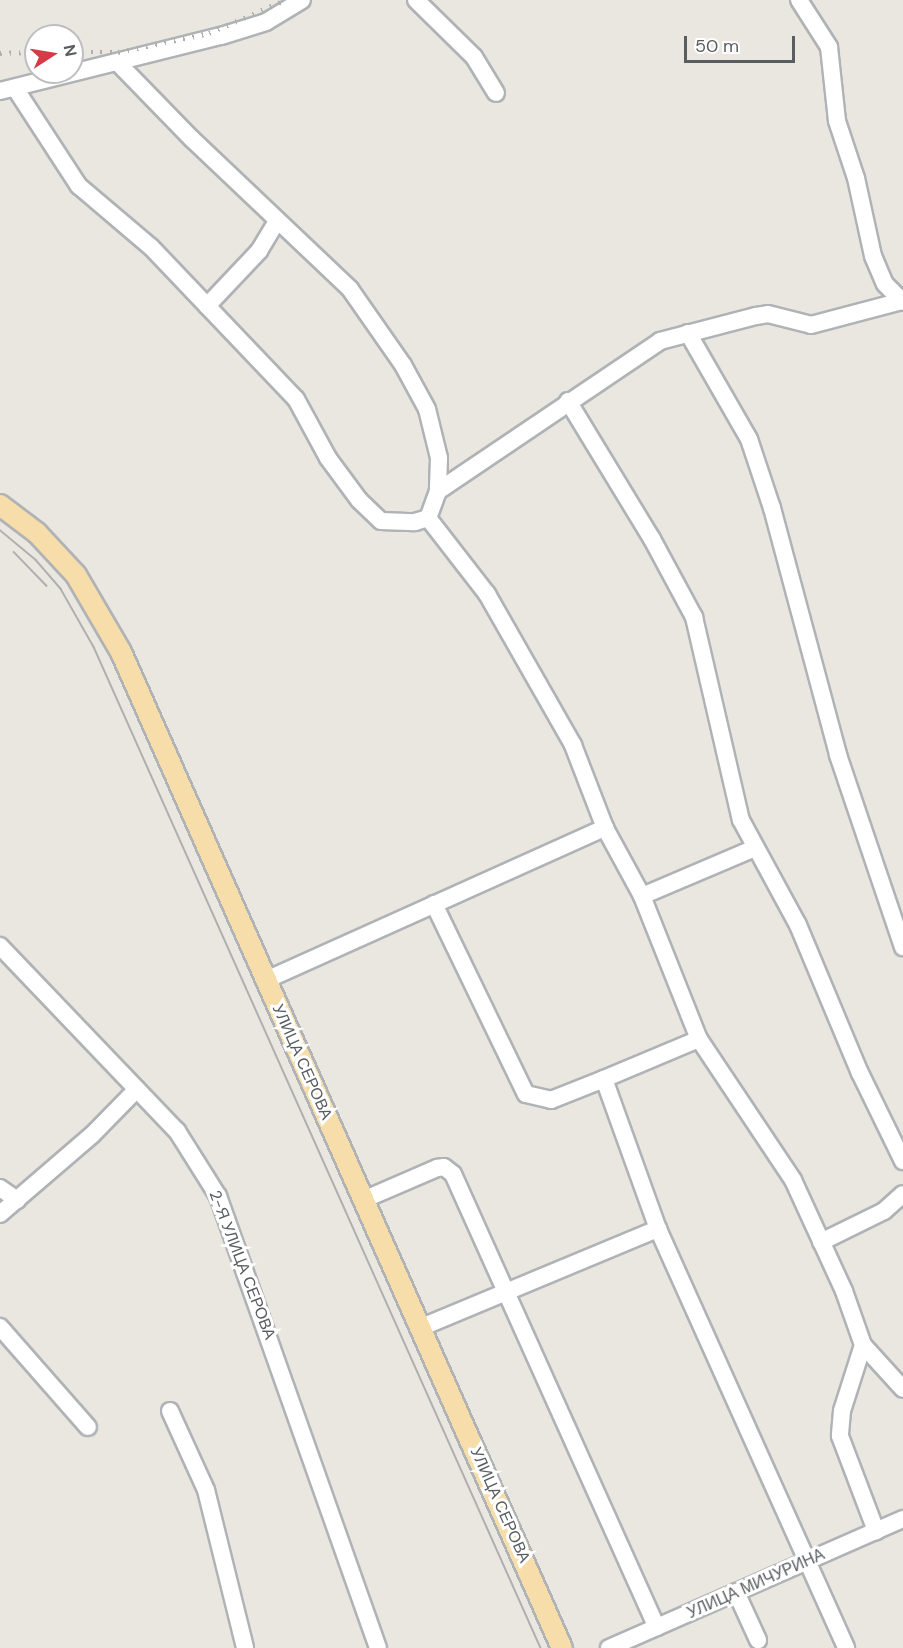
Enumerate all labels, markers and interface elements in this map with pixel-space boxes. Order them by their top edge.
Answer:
north arrow [24,24,84,84]
scale bar [687,24,798,62]
text: 50 m [695,34,739,58]
text: N [59,43,82,58]
street label: УЛИЦА СЕРОВА [268,1001,336,1123]
street label: 2-Я УЛИЦА СЕРОВА [205,1188,279,1342]
street label: УЛИЦА СЕРОВА [466,1444,534,1566]
street label: УЛИЦА МИЧУРИНА [684,1545,828,1623]

